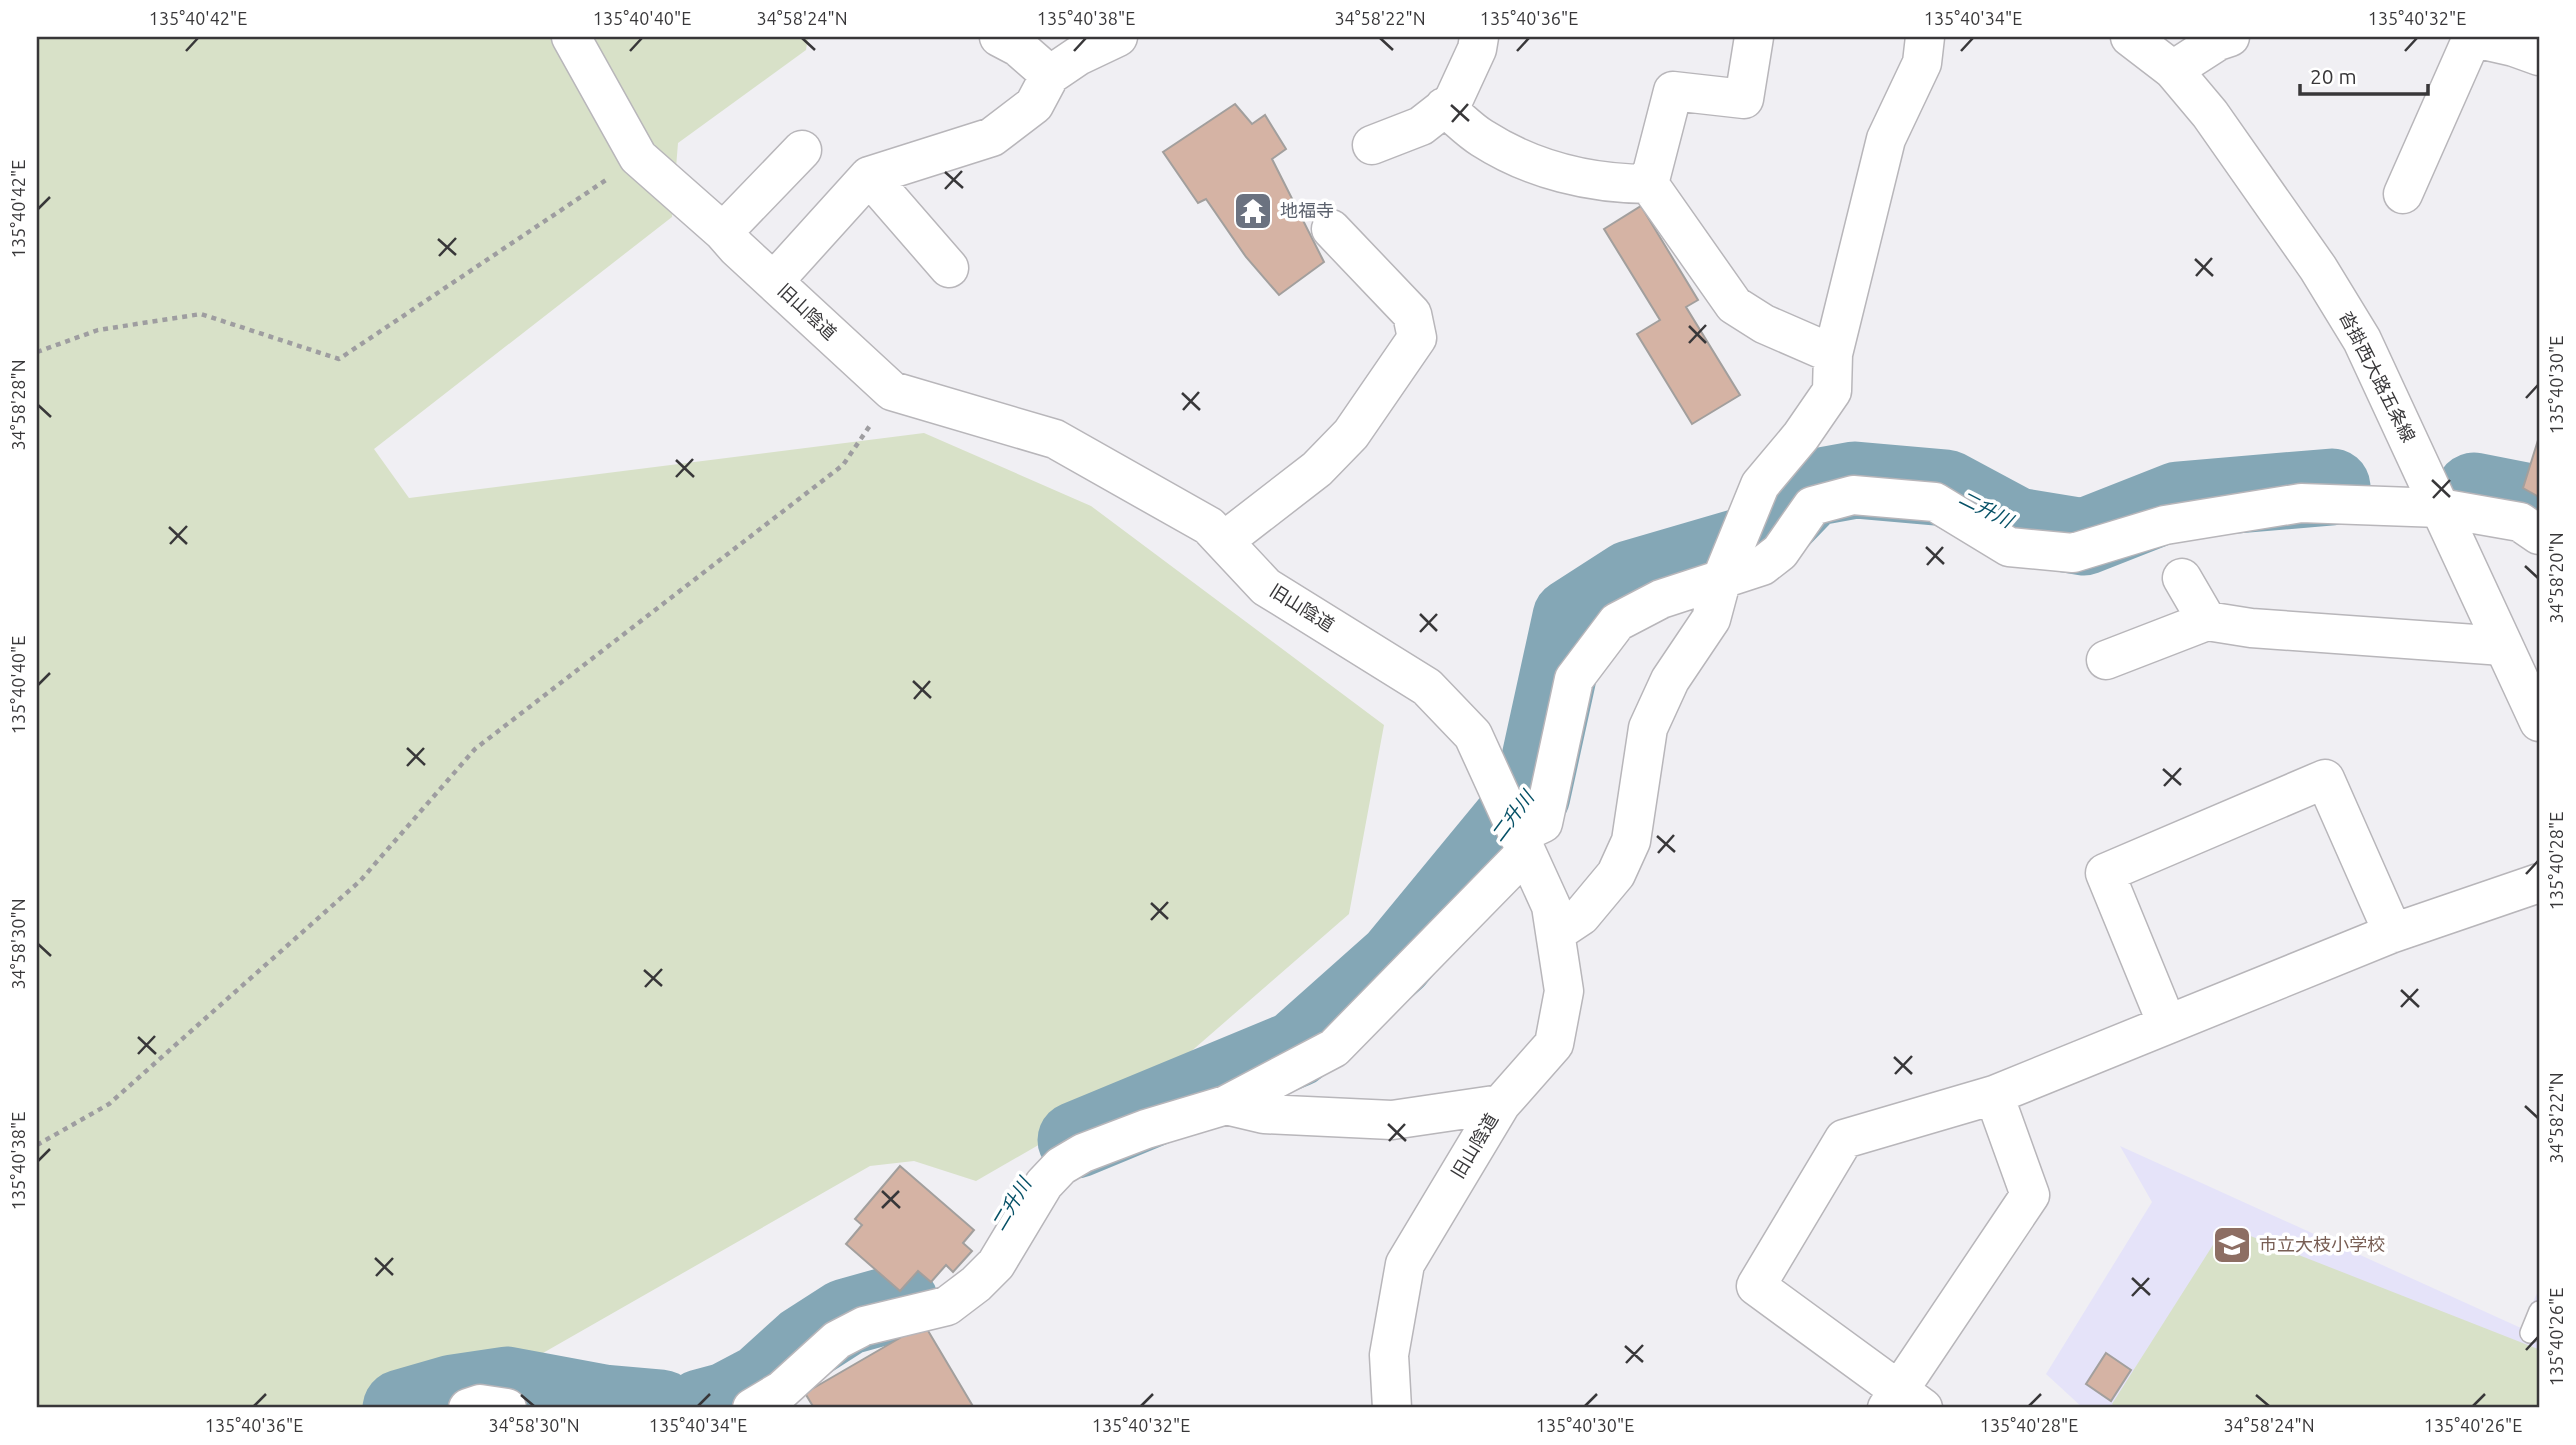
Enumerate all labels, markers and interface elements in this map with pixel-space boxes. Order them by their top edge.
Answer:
text: 135°40'42"E [149,8,247,28]
text: 135°40'40"E [593,8,691,28]
text: 34°58'24"N [756,8,848,28]
text: 135°40'38"E [1037,8,1135,28]
text: 34°58'22"N [1334,8,1426,28]
text: 135°40'36"E [1480,8,1578,28]
text: 135°40'34"E [1924,8,2022,28]
text: 135°40'32"E [2368,8,2466,28]
scale bar [2300,52,2427,96]
text: 20 m [2310,64,2357,88]
text: 135°40'42"E [8,160,28,258]
temple icon: 地福寺 [1232,190,1274,232]
place label: 地福寺 [1280,200,1334,220]
street label: 旧山陰道 [775,279,841,343]
street label: 沓掛西大路五条線 [2336,308,2419,445]
text: 135°40'30"E [2546,336,2566,434]
text: 34°58'28"N [8,359,28,451]
water label: 二升川 [1956,486,2018,533]
text: 34°58'20"N [2546,532,2566,624]
street label: 旧山陰道 [1267,580,1338,635]
text: 135°40'40"E [8,636,28,734]
water label: 二升川 [1486,785,1539,845]
text: 135°40'28"E [2546,812,2566,910]
text: 34°58'30"N [8,898,28,990]
text: 34°58'22"N [2546,1072,2566,1164]
street label: 旧山陰道 [1447,1109,1501,1181]
text: 135°40'38"E [8,1112,28,1210]
water label: 二升川 [987,1172,1036,1234]
school or university icon: 市立大枝小学校 [2211,1224,2253,1266]
place label: 市立大枝小学校 [2259,1234,2385,1254]
text: 135°40'26"E [2546,1288,2566,1386]
text: 135°40'36"E [205,1415,303,1435]
text: 34°58'30"N [488,1415,580,1435]
text: 135°40'34"E [649,1415,747,1435]
text: 135°40'32"E [1092,1415,1190,1435]
text: 135°40'30"E [1536,1415,1634,1435]
text: 135°40'28"E [1980,1415,2078,1435]
text: 34°58'24"N [2223,1415,2315,1435]
text: 135°40'26"E [2424,1415,2522,1435]

